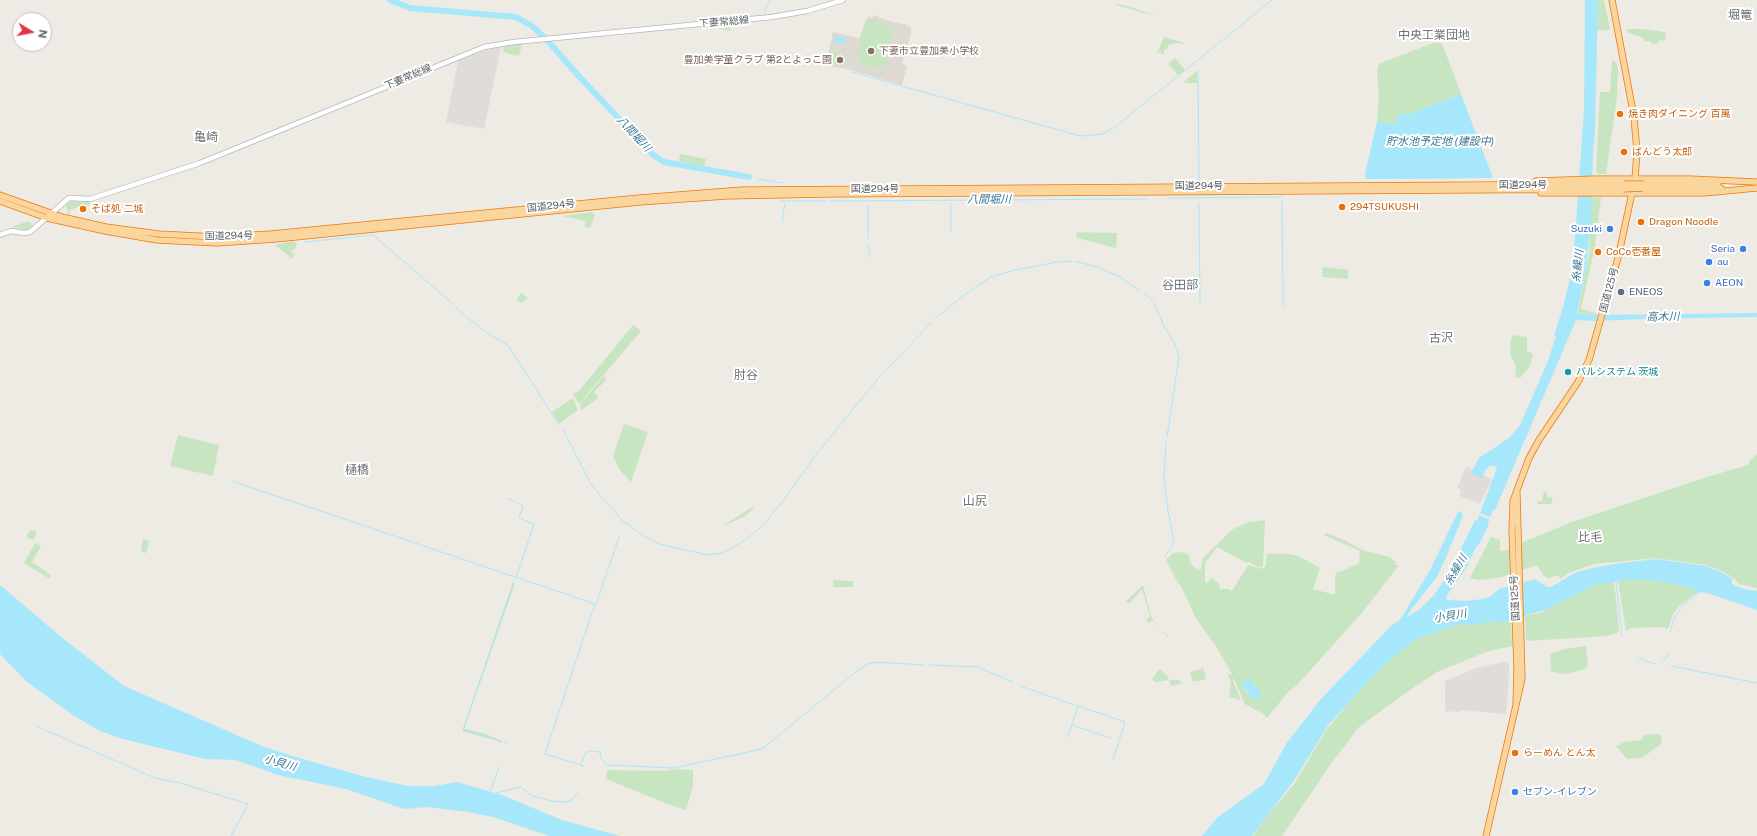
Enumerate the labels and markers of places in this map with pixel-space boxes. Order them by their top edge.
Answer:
place label: 下妻市立豊加美小学校 [879,45,979,57]
marker: 下妻市立豊加美小学校 [866,46,876,56]
place label: 豊加美学童クラブ 第2とよっこ園 [684,54,832,66]
marker: 豊加美学童クラブ 第2とよっこ園 [835,55,845,65]
place label: 焼き肉ダイニング 百萬 [1628,108,1730,120]
marker: 焼き肉ダイニング 百萬 [1615,109,1625,119]
place label: ばんどう太郎 [1632,146,1692,158]
marker: ばんどう太郎 [1619,147,1629,157]
place label: 294TSUKUSHI [1350,201,1419,213]
marker: 294TSUKUSHI [1337,202,1347,212]
place label: そば処 二城 [91,203,143,215]
marker: そば処 二城 [78,204,88,214]
place label: Dragon Noodle [1649,216,1718,228]
marker: Dragon Noodle [1636,217,1646,227]
place label: Suzuki [1571,223,1602,235]
marker: Suzuki [1605,224,1615,234]
place label: Seria [1711,243,1735,255]
marker: Seria [1738,244,1748,254]
place label: CoCo壱番屋 [1606,246,1661,258]
marker: CoCo壱番屋 [1593,247,1603,257]
place label: au [1717,256,1728,268]
marker: au [1704,257,1714,267]
place label: AEON [1715,277,1743,289]
marker: AEON [1702,278,1712,288]
place label: ENEOS [1629,286,1663,298]
marker: ENEOS [1616,287,1626,297]
place label: パルシステム 茨城 [1576,366,1658,378]
marker: パルシステム 茨城 [1563,367,1573,377]
place label: らーめん とん太 [1523,747,1595,759]
marker: らーめん とん太 [1510,748,1520,758]
place label: セブン-イレブン [1523,786,1597,798]
marker: セブン-イレブン [1510,787,1520,797]

